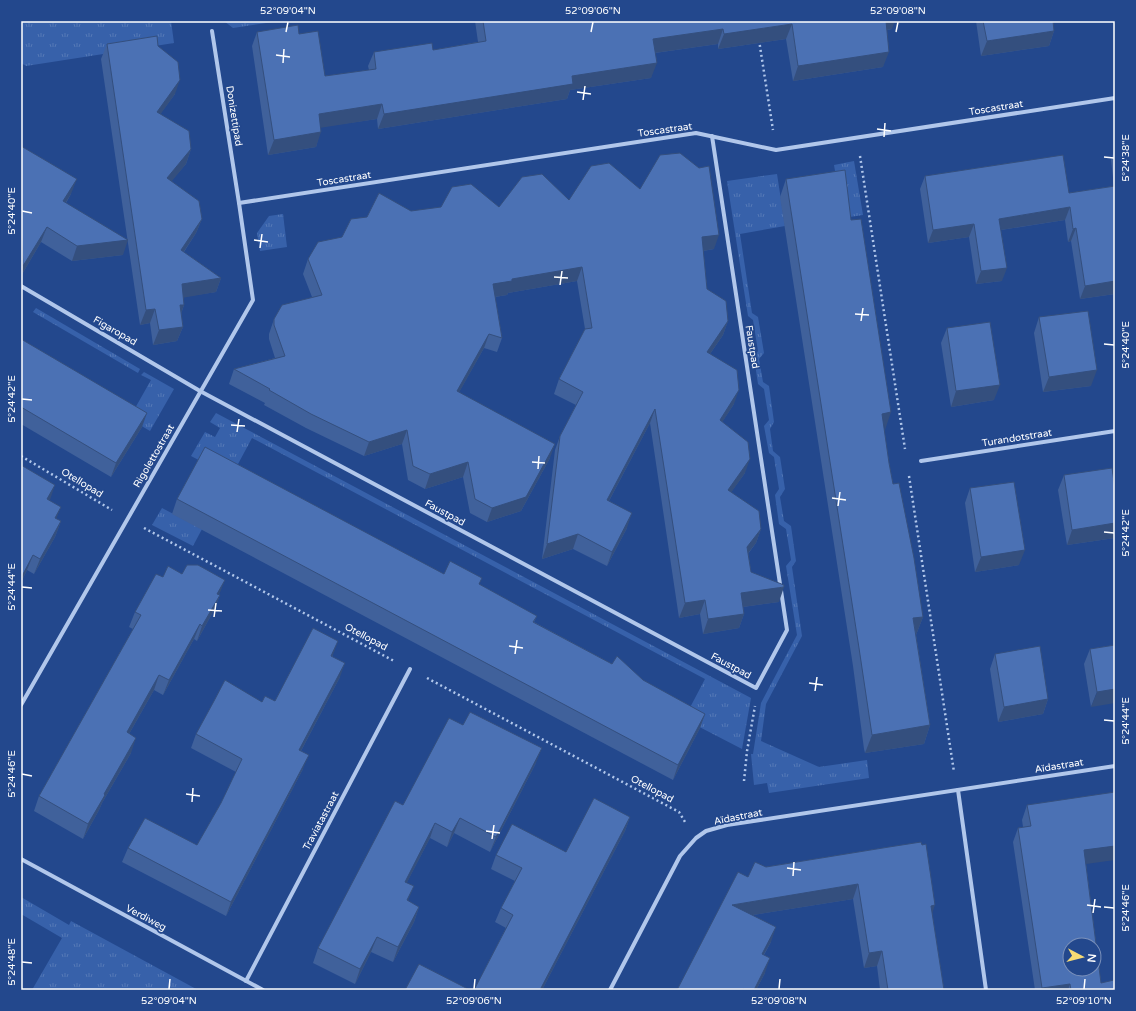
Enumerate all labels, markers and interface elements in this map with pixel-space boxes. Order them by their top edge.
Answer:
text: 52°09'04"N [260,5,316,17]
text: 52°09'06"N [565,5,621,17]
text: 52°09'08"N [870,5,926,17]
street label: Donizettipad [223,85,245,147]
street label: Toscastraat [968,98,1024,118]
street label: Toscastraat [637,120,693,140]
text: 5°24'38"E [1120,134,1132,182]
street label: Toscastraat [316,169,372,189]
text: 5°24'40"E [6,187,18,235]
street label: Figaropad [91,314,139,348]
text: 5°24'40"E [1120,321,1132,369]
street label: Faustpad [743,324,761,370]
text: 5°24'42"E [6,375,18,423]
street label: Rigolettostraat [131,422,177,490]
street label: Turandotstraat [981,427,1053,449]
street label: Otellopad [59,466,105,500]
street label: Faustpad [423,497,467,529]
text: 5°24'42"E [1120,509,1132,557]
text: 5°24'44"E [6,563,18,611]
street label: Otellopad [343,621,389,653]
street label: Faustpad [709,650,753,682]
text: 5°24'44"E [1120,697,1132,745]
text: 5°24'46"E [6,750,18,798]
street label: Aïdastraat [1034,756,1084,776]
street label: Otellopad [629,773,675,805]
street label: Traviatastraat [300,789,342,852]
street label: Aïdastraat [713,806,763,828]
text: 5°24'46"E [1120,884,1132,932]
street label: Verdiweg [124,902,168,934]
north arrow [1062,937,1102,977]
text: 5°24'48"E [6,938,18,986]
text: N [1084,953,1098,963]
text: 52°09'04"N [141,995,197,1007]
text: 52°09'06"N [446,995,502,1007]
text: 52°09'08"N [751,995,807,1007]
text: 52°09'10"N [1056,995,1112,1007]

